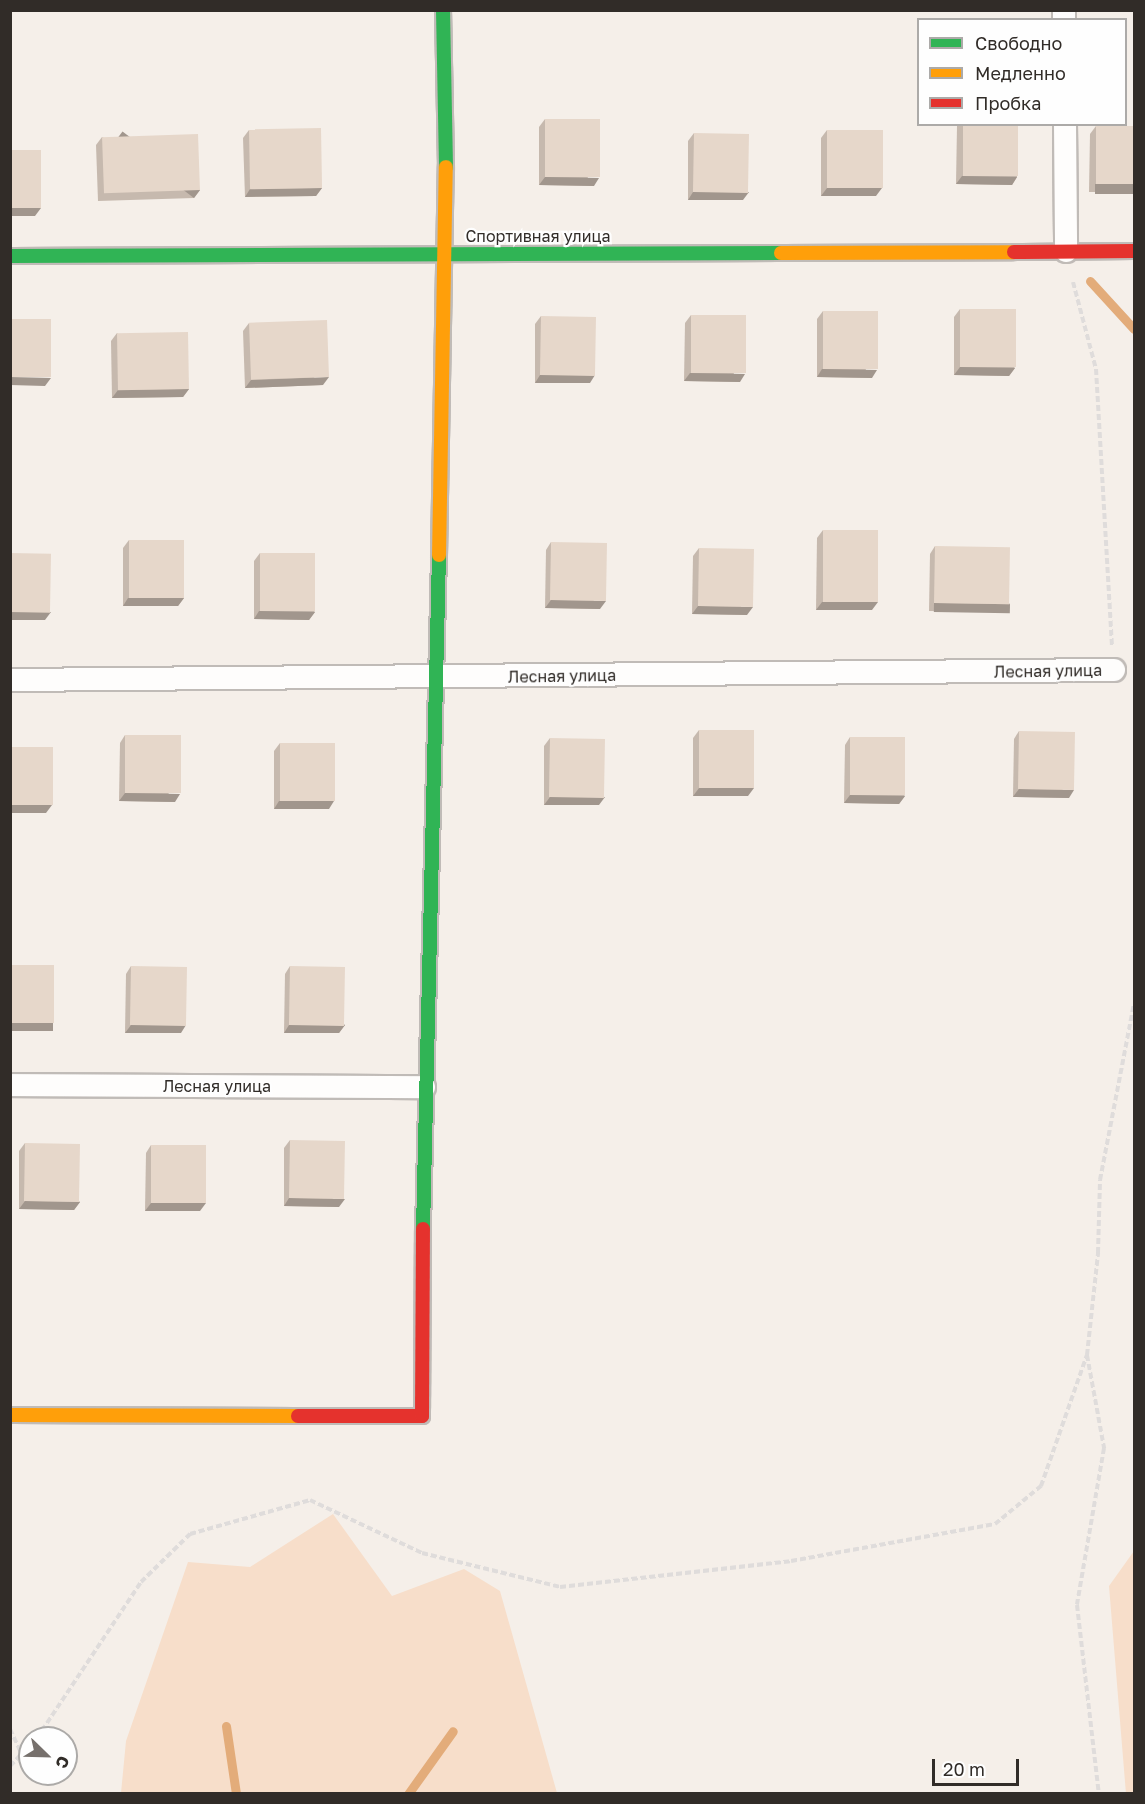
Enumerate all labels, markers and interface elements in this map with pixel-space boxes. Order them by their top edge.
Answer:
legend [917,18,1127,126]
text: Свободно [975,32,1062,54]
text: Медленно [975,62,1066,84]
text: Пробка [975,92,1041,114]
street label: Спортивная улица [465,226,611,246]
street label: Лесная улица [994,660,1102,682]
street label: Лесная улица [508,665,616,687]
street label: Лесная улица [163,1076,271,1096]
north arrow [18,1726,78,1786]
scale bar [935,1747,1022,1785]
text: С [51,1753,74,1771]
text: 20 m [943,1758,985,1780]

